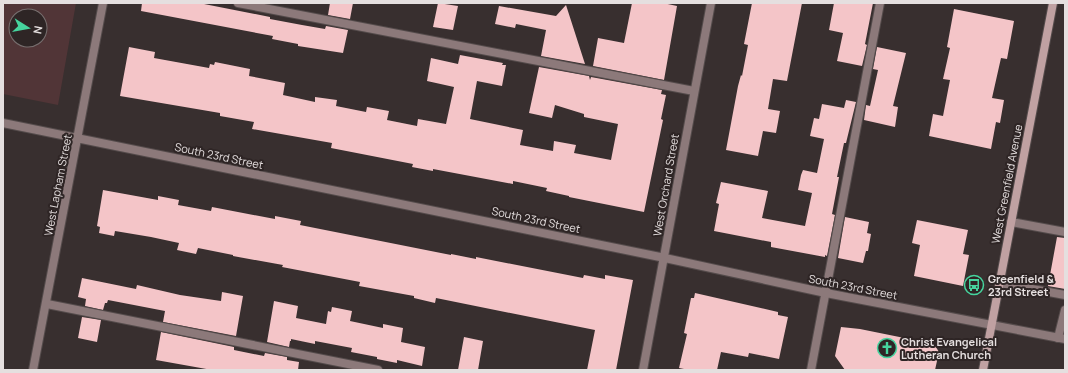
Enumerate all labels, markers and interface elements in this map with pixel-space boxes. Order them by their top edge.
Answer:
north arrow [8,8,48,48]
text: N [30,25,46,35]
street label: West Greenfield Avenue [988,122,1026,245]
street label: West Orchard Street [649,132,682,237]
street label: West Lapham Street [40,133,75,237]
street label: South 23rd Street [173,139,265,172]
street label: South 23rd Street [490,203,582,236]
street label: South 23rd Street [807,271,899,302]
place label: Greenfield & 23rd Street [988,271,1054,299]
bus stop icon: Greenfield & 23rd Street [963,274,985,296]
place label: Christ Evangelical Lutheran Church [901,334,997,362]
church icon: Christ Evangelical Lutheran Church [876,337,898,359]

